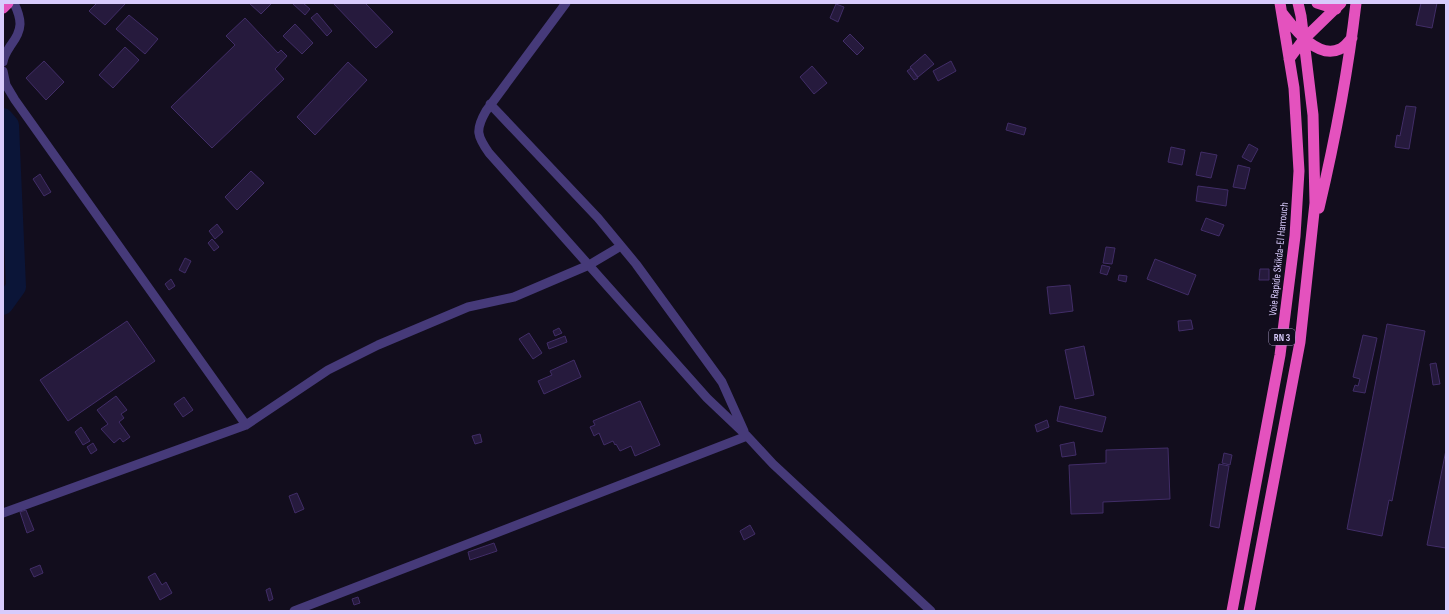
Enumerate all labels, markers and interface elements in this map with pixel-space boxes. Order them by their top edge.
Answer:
street label: Voie Rapide Skikda-El Harrouch [1266,201,1291,317]
road number: RN 3 [1269,329,1295,345]

